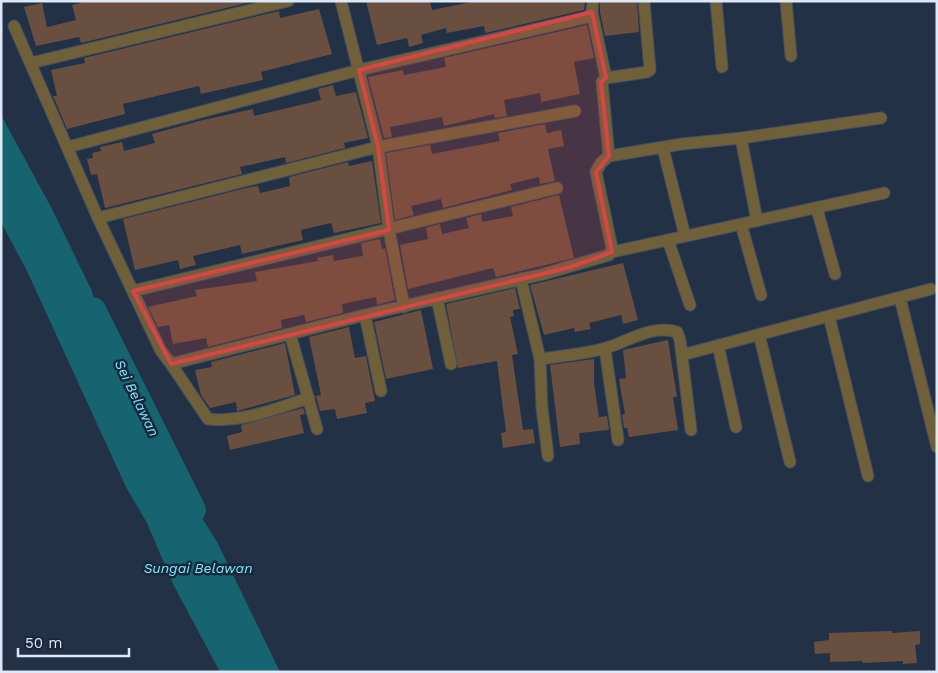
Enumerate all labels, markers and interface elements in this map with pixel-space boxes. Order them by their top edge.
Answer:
water label: Sei Belawan [112,357,162,439]
water label: Sungai Belawan [143,560,253,576]
scale bar [18,626,129,658]
text: 50 m [25,634,62,652]

